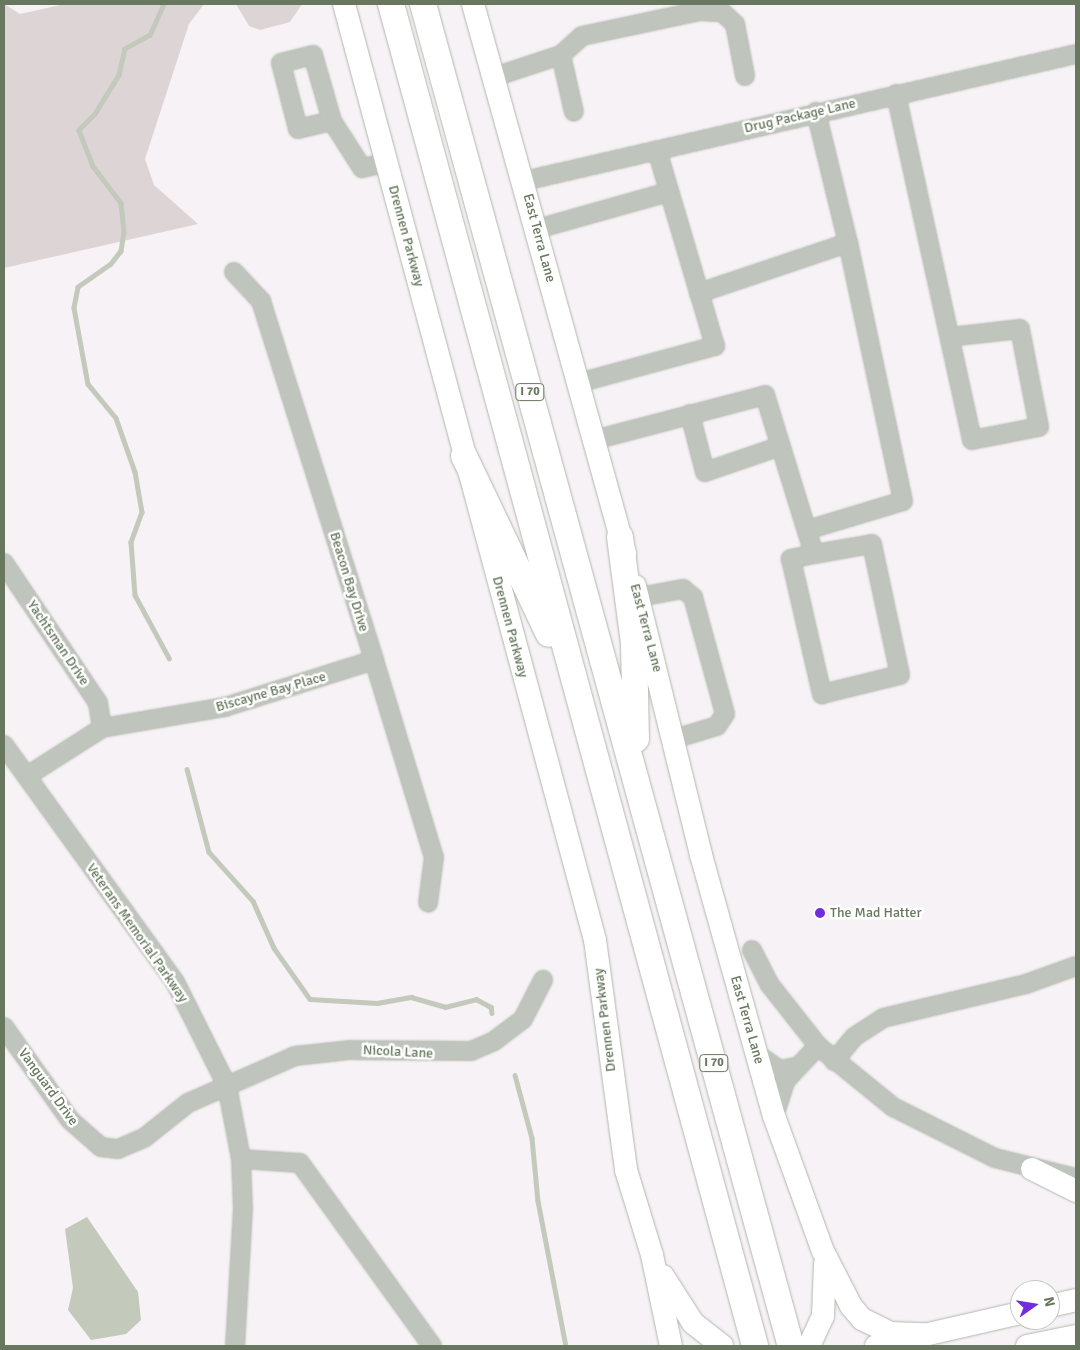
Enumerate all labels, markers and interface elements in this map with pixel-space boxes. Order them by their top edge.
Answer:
street label: Drug Package Lane [743,95,857,137]
street label: Drennen Parkway [384,183,428,289]
street label: East Terra Lane [519,192,559,284]
road number: I 70 [515,382,545,402]
street label: Beacon Bay Drive [326,530,372,634]
street label: Drennen Parkway [488,574,532,680]
street label: East Terra Lane [626,582,666,674]
street label: Yachtsman Drive [23,597,93,689]
street label: Biscayne Bay Place [214,668,328,716]
street label: Veterans Memorial Parkway [83,860,191,1006]
place label: The Mad Hatter [830,905,922,921]
marker: The Mad Hatter [814,907,826,919]
street label: Drennen Parkway [590,967,620,1073]
street label: East Terra Lane [726,974,768,1066]
street label: Nicola Lane [362,1042,434,1062]
street label: Vanguard Drive [14,1045,82,1129]
road number: I 70 [699,1054,729,1072]
north arrow [1010,1280,1060,1330]
text: N [1040,1295,1059,1308]

